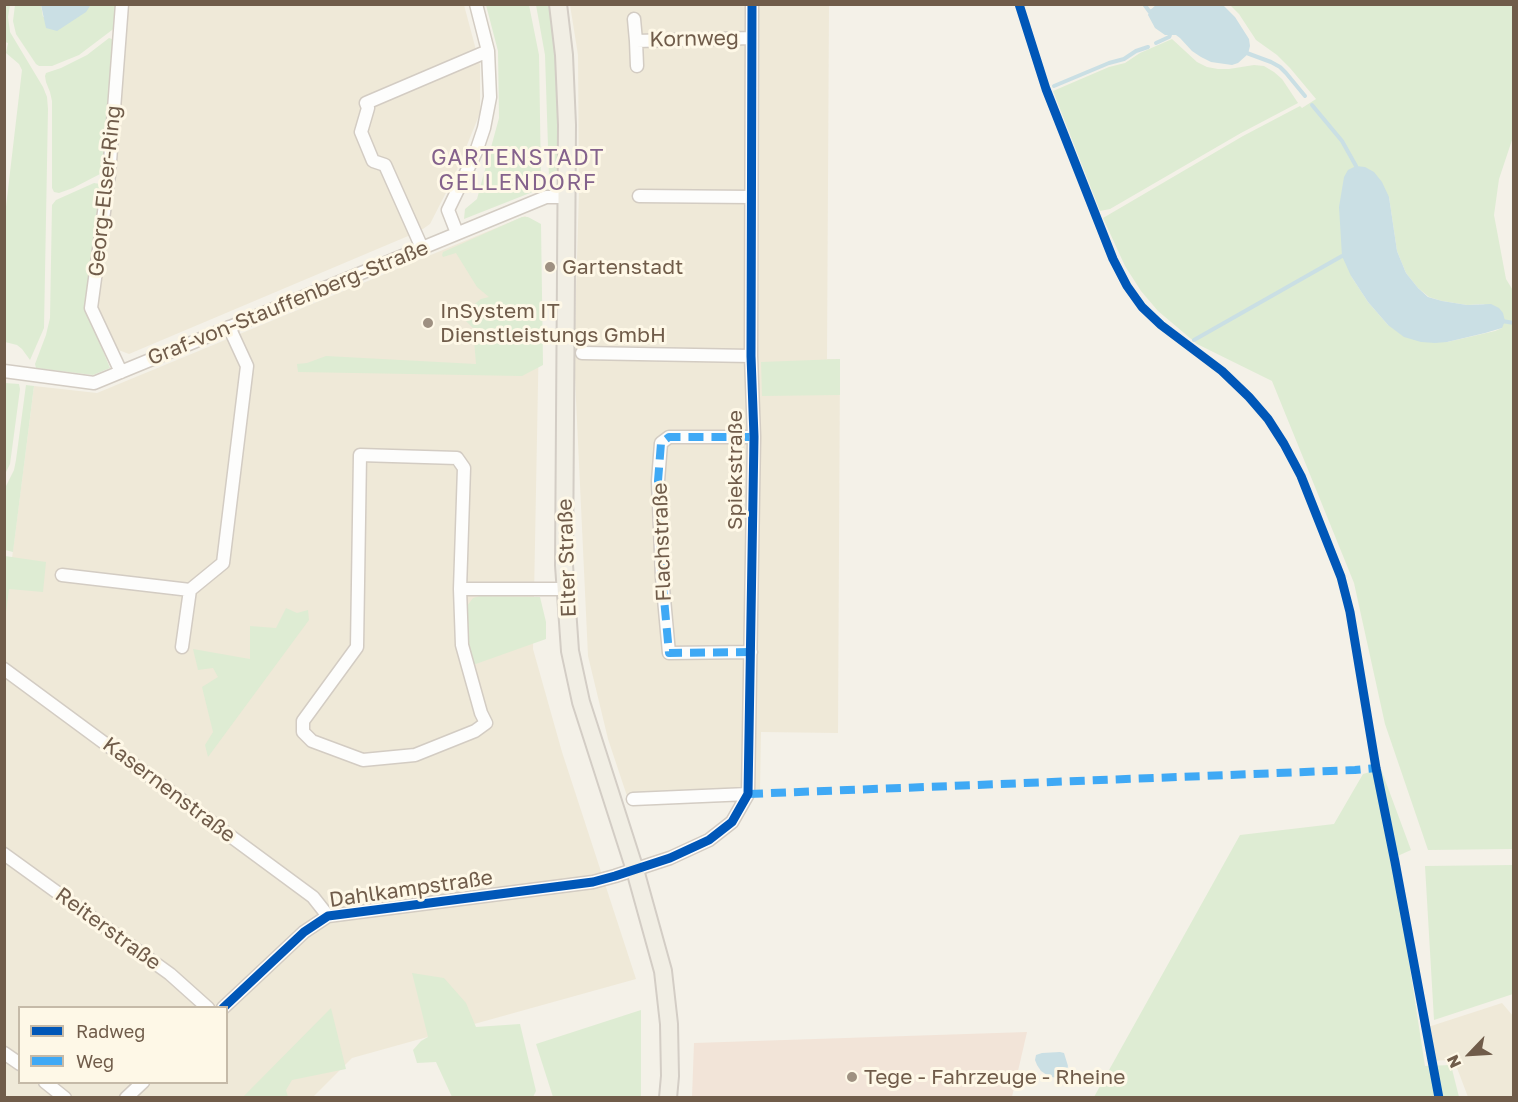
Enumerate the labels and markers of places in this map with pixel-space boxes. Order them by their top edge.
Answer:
place label: Gartenstadt [562,254,683,280]
marker: Gartenstadt [543,260,557,274]
place label: InSystem IT Dienstleistungs GmbH [440,298,666,348]
marker: InSystem IT Dienstleistungs GmbH [421,316,435,330]
place label: Tege - Fahrzeuge - Rheine [864,1064,1125,1090]
marker: Tege - Fahrzeuge - Rheine [845,1070,859,1084]

